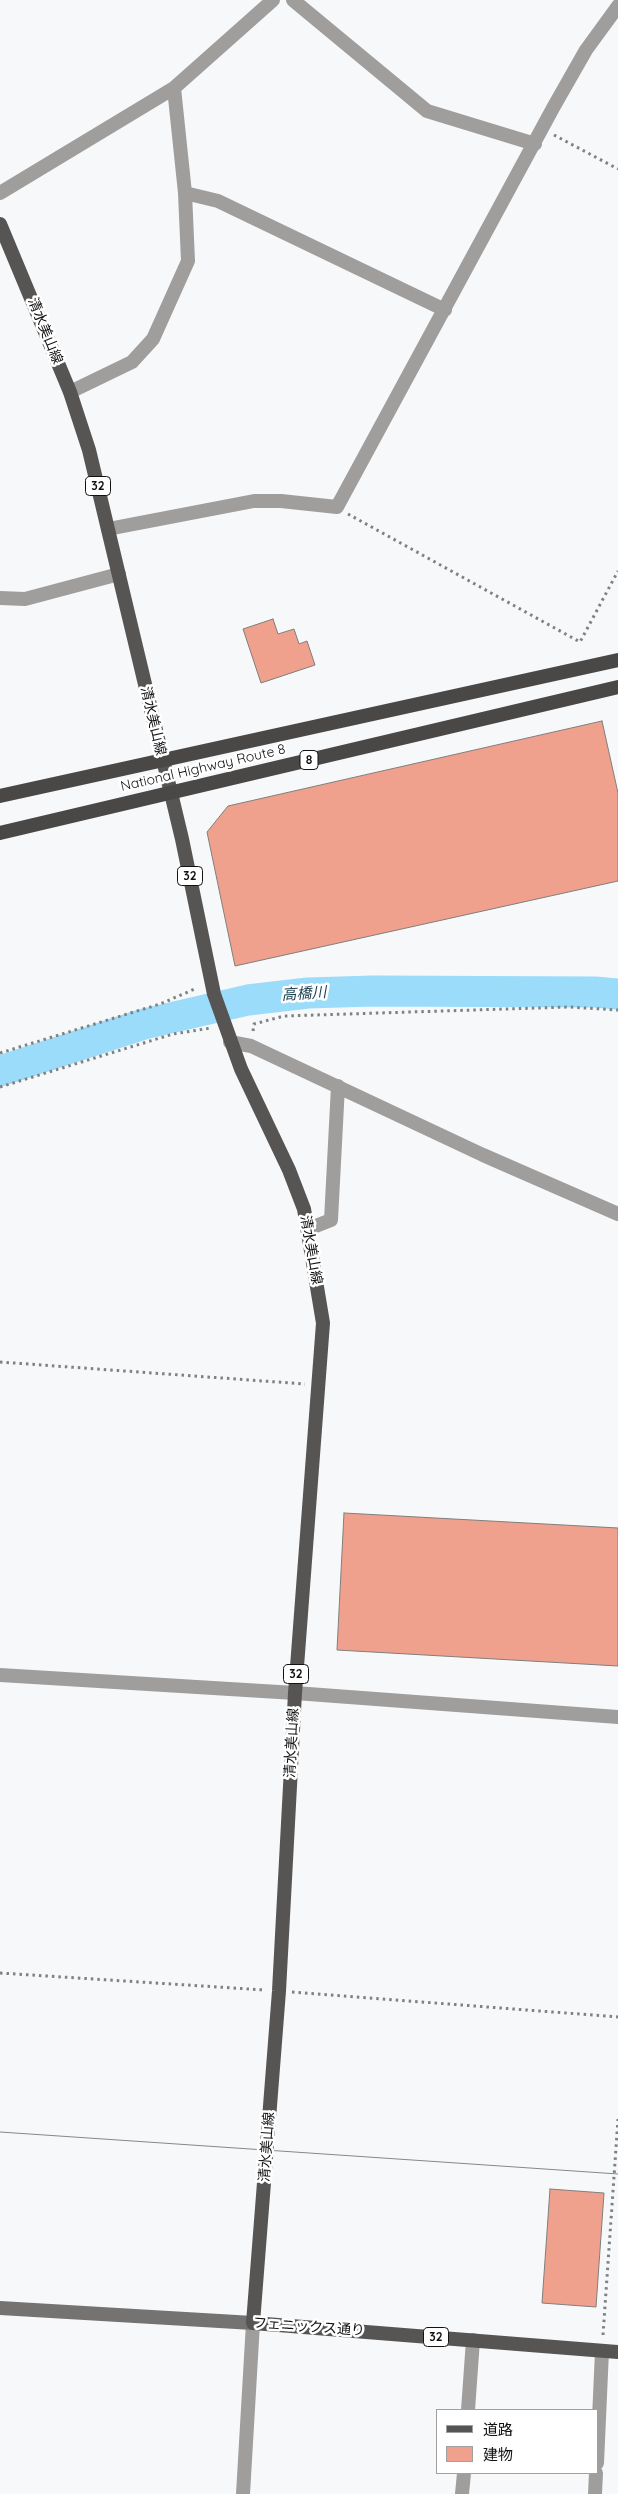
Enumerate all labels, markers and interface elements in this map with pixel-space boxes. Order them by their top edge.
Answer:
street label: 清水美山線 [24,295,66,367]
road number: 32 [86,476,110,496]
street label: 清水美山線 [137,685,169,757]
street label: National Highway Route 8 [119,741,287,795]
road number: 8 [300,750,318,770]
road number: 32 [178,866,202,886]
water label: 高橋川 [281,983,327,1005]
street label: 清水美山線 [297,1214,325,1286]
road number: 32 [284,1665,308,1684]
street label: 清水美山線 [282,1708,302,1778]
street label: 清水美山線 [256,2111,278,2183]
street label: フェニックス通り [253,2315,365,2339]
road number: 32 [424,2328,448,2346]
legend [436,2409,598,2474]
text: 道路 [483,2420,513,2439]
text: 建物 [483,2445,513,2464]

